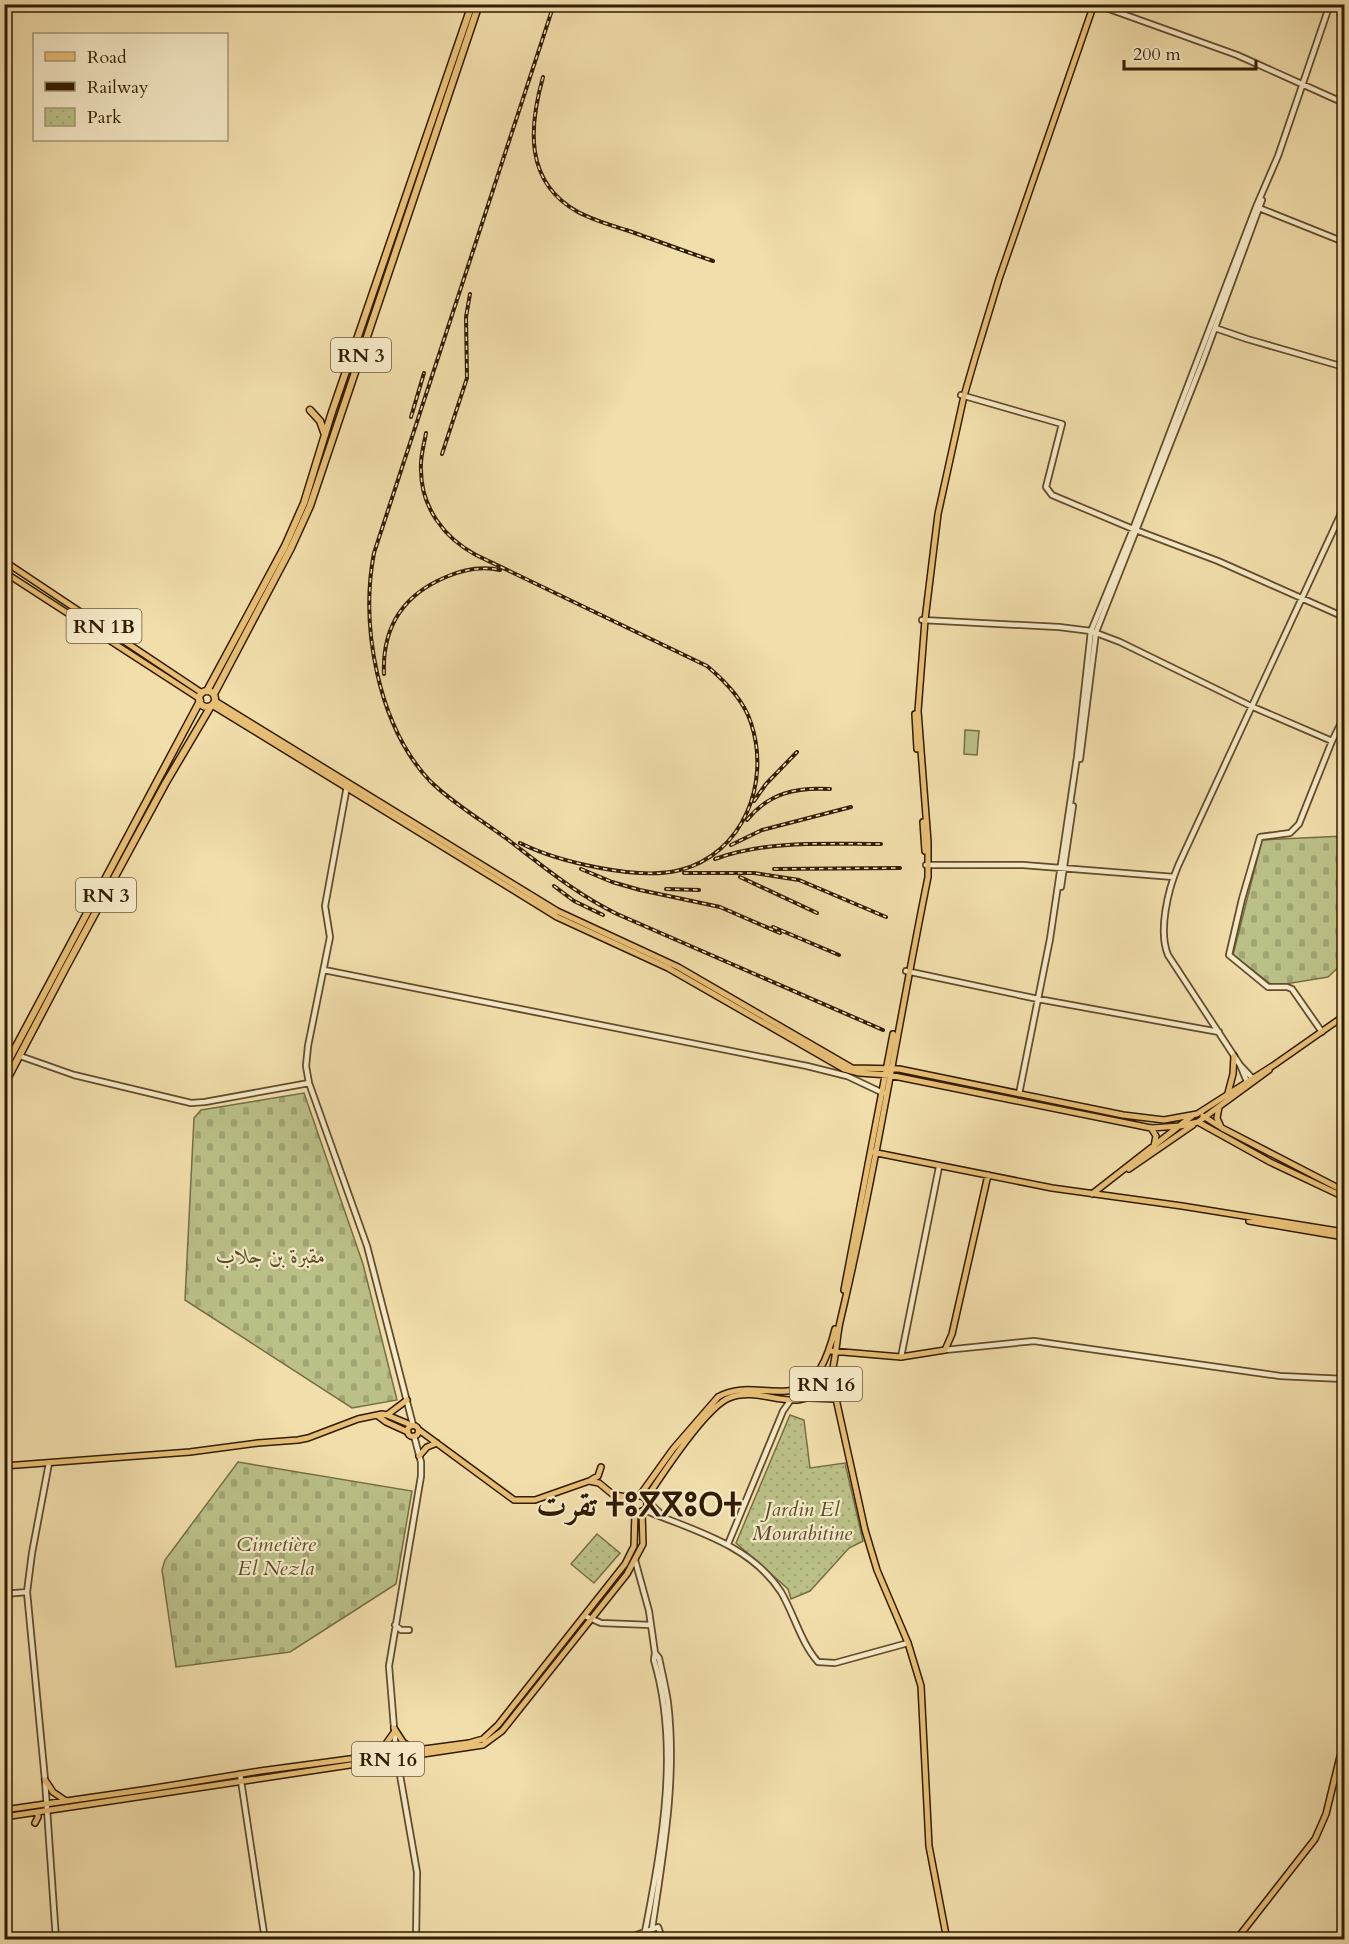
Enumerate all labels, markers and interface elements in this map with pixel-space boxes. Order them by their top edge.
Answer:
legend [33,33,228,141]
scale bar [1124,33,1256,71]
text: 200 m [1133,42,1181,67]
text: Road [87,45,127,70]
text: Railway [87,75,149,100]
text: Park [87,105,122,130]
road number: RN 3 [331,338,391,372]
road number: RN 1B [66,609,142,643]
road number: RN 3 [76,878,136,912]
park label: مقبرة بن جلاب [216,1242,326,1271]
road number: RN 16 [790,1367,862,1401]
district label: تقرت ⵜⵓⴳⴳⵓⵔⵜ [536,1483,742,1528]
park label: Jardin El Mourabitine [752,1495,853,1548]
park label: Cimetière El Nezla [236,1530,317,1583]
road number: RN 16 [352,1742,424,1776]

